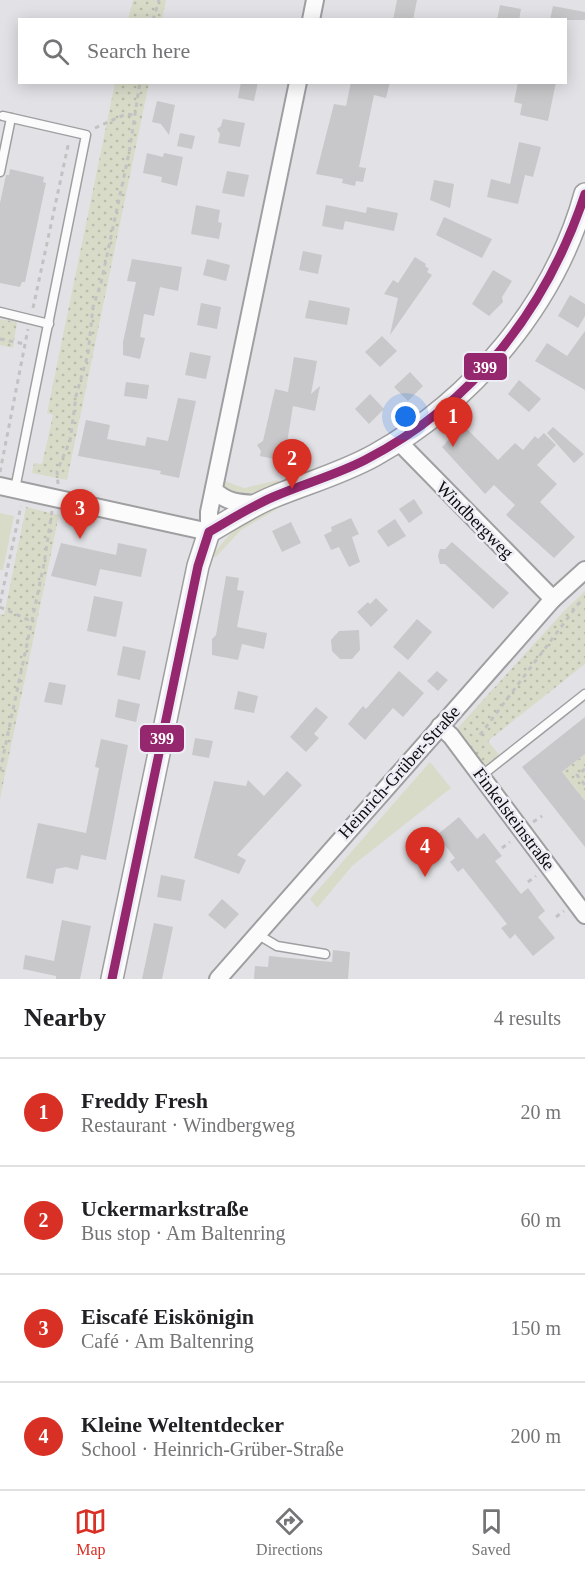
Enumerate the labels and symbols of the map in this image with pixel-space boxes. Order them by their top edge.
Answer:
line badge: 399 [463,352,508,381]
text: 399 [473,359,497,376]
pin: 1 [434,398,472,447]
your location [391,402,420,431]
pin: 2 [272,440,312,489]
street label: Windbergweg [432,477,518,563]
pin: 3 [60,490,100,539]
street label: Heinrich-Grüber-Straße [334,702,464,842]
line badge: 399 [139,724,185,753]
text: 399 [150,730,174,747]
street label: Finkelsteinstraße [469,764,559,874]
pin: 4 [406,828,444,877]

